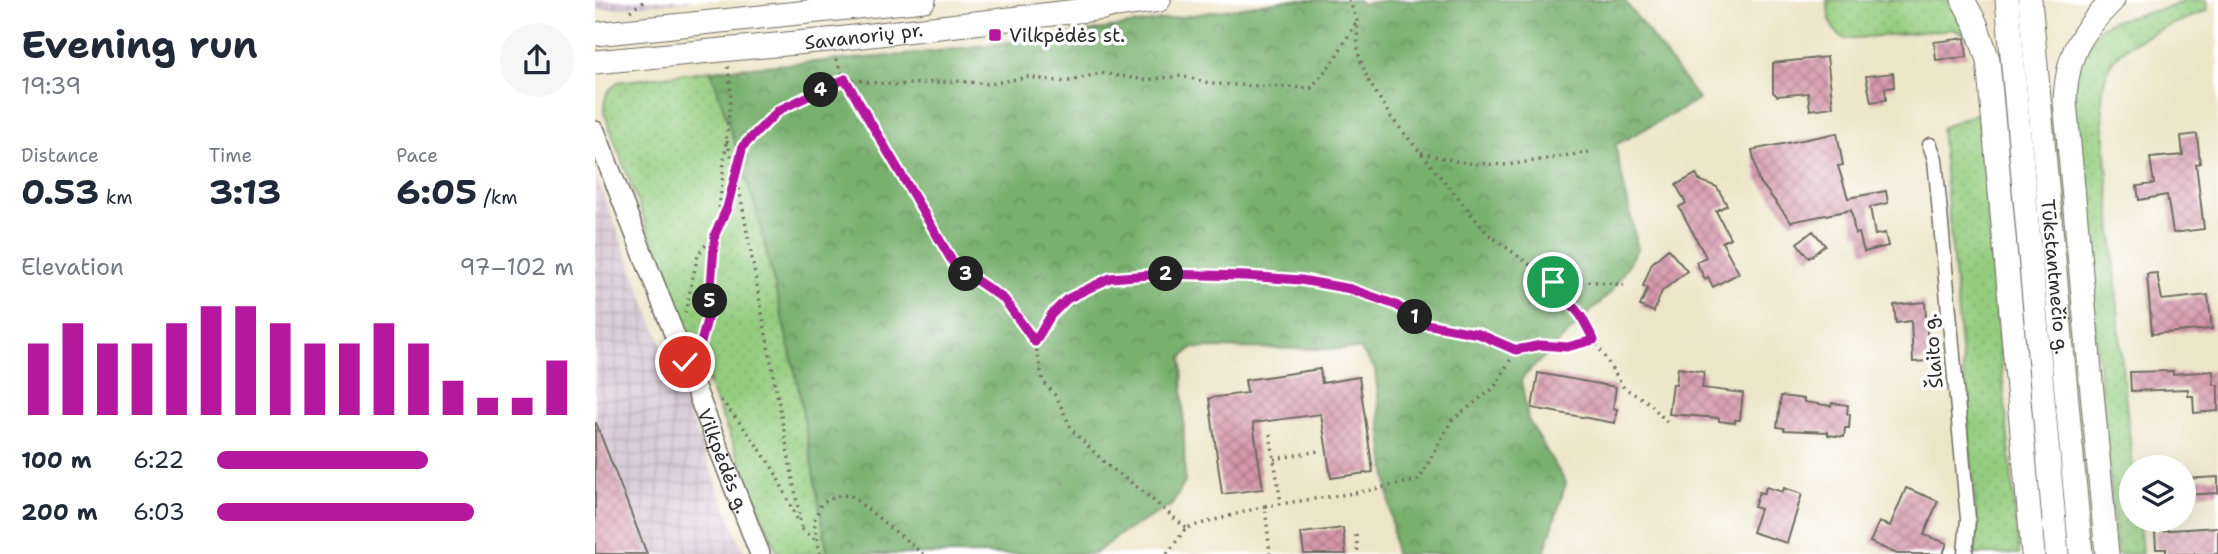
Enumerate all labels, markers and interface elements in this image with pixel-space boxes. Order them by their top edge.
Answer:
street label: Savanorių pr. [803,17,924,55]
text: Evening run [21,19,258,70]
button: share [500,23,574,97]
place label: Vilkpėdės st. [1009,23,1125,48]
marker: Vilkpėdės st. [987,27,1003,43]
text: 19:39 [21,71,81,101]
pin: 4 [803,72,839,108]
text: 4 [814,77,827,102]
text: Distance [21,143,99,168]
text: Time [209,143,252,168]
text: Pace [396,143,438,168]
text: 0.53 [21,168,99,215]
text: 3:13 [209,168,281,215]
text: 6:05 [396,168,477,215]
text: km [99,185,133,210]
text: /km [477,185,518,210]
street label: Tūkstantmečio g. [2036,198,2075,356]
text: Elevation [21,252,124,282]
text: 97–102 m [460,252,574,282]
pin [1523,252,1583,312]
pin: 3 [949,256,983,292]
pin: 2 [1149,256,1183,292]
text: 3 [959,261,972,286]
text: 2 [1159,261,1172,286]
icon: arrive [1534,263,1572,301]
pin: 5 [692,284,727,318]
text: 5 [704,288,715,313]
pin: 1 [1397,300,1433,334]
text: 1 [1410,304,1419,329]
street label: Šlaito g. [1916,313,1949,390]
pin [655,332,715,392]
icon: check [666,343,704,381]
street label: Vilkpėdės g. [692,405,755,517]
text: 100 m [21,445,92,475]
text: 6:22 [133,445,184,475]
map controls [2119,455,2196,532]
button: layers [2119,455,2196,532]
text: 200 m [21,497,98,527]
text: 6:03 [133,497,185,527]

